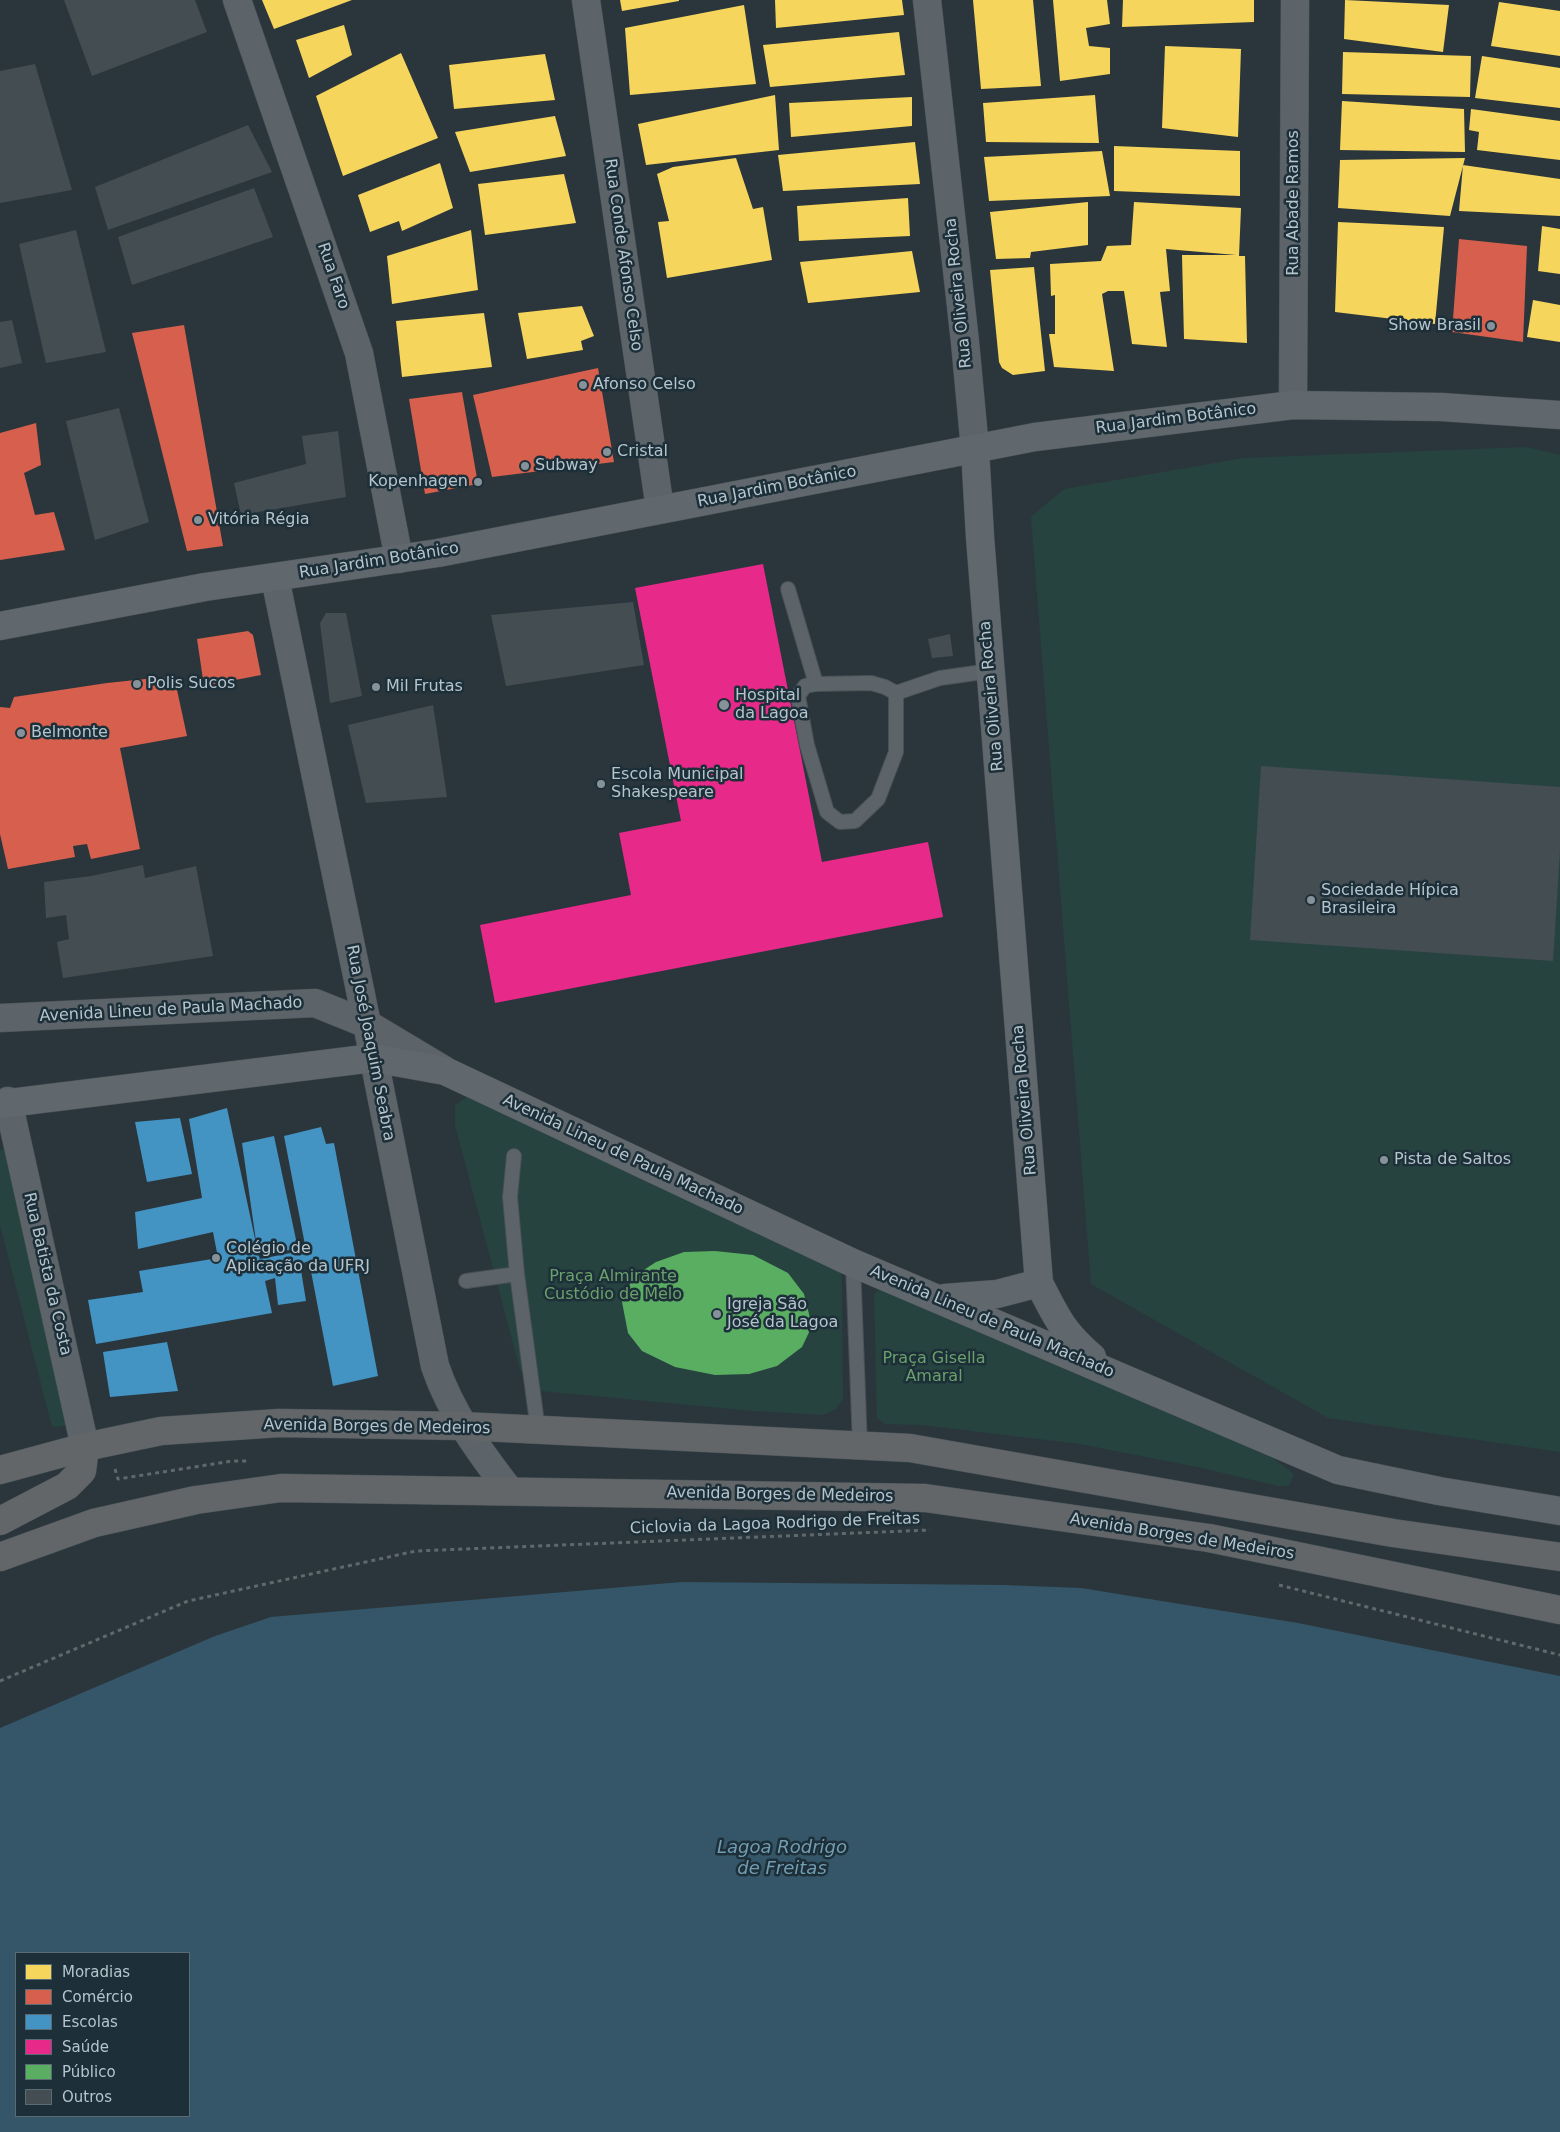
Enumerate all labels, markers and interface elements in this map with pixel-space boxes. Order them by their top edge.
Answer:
street label: Rua Abade Ramos [1284,130,1304,276]
street label: Rua Conde Afonso Celso [600,157,646,353]
street label: Rua Oliveira Rocha [942,217,976,369]
street label: Rua Faro [313,240,353,312]
place label: Show Brasil [1388,316,1481,336]
marker: Show Brasil [1485,320,1497,332]
place label: Afonso Celso [593,375,696,395]
marker: Afonso Celso [577,379,589,391]
street label: Rua Jardim Botânico [1095,400,1257,438]
place label: Cristal [617,442,668,462]
marker: Cristal [601,446,613,458]
place label: Subway [535,456,598,476]
marker: Subway [519,460,531,472]
street label: Rua Jardim Botânico [696,462,858,512]
place label: Kopenhagen [368,472,468,492]
marker: Kopenhagen [472,476,484,488]
place label: Vitória Régia [208,510,310,530]
marker: Vitória Régia [192,514,204,526]
street label: Rua Jardim Botânico [298,539,460,583]
street label: Rua Oliveira Rocha [976,620,1008,772]
place label: Polis Sucos [147,674,235,694]
place label: Mil Frutas [386,677,463,697]
marker: Polis Sucos [131,678,143,690]
marker: Mil Frutas [370,681,382,693]
place label: Hospital da Lagoa [735,686,809,724]
marker: Hospital da Lagoa [717,698,731,712]
place label: Belmonte [31,723,108,743]
marker: Belmonte [15,727,27,739]
place label: Escola Municipal Shakespeare [611,765,744,803]
marker: Escola Municipal Shakespeare [595,778,607,790]
place label: Sociedade Hípica Brasileira [1321,881,1459,919]
marker: Sociedade Hípica Brasileira [1305,894,1317,906]
street label: Rua José Joaquim Seabra [342,943,398,1143]
street label: Avenida Lineu de Paula Machado [39,994,303,1026]
street label: Rua Oliveira Rocha [1009,1024,1041,1176]
street label: Avenida Lineu de Paula Machado [500,1091,746,1219]
place label: Pista de Saltos [1394,1150,1511,1170]
marker: Pista de Saltos [1378,1154,1390,1166]
street label: Rua Batista da Costa [19,1191,75,1357]
place label: Colégio de Aplicação da UFRJ [226,1239,370,1277]
marker: Colégio de Aplicação da UFRJ [210,1252,222,1264]
street label: Avenida Lineu de Paula Machado [867,1262,1117,1382]
park label: Praça Almirante Custódio de Melo [544,1267,682,1305]
place label: Igreja São José da Lagoa [727,1295,838,1333]
marker: Igreja São José da Lagoa [711,1308,723,1320]
park label: Praça Gisella Amaral [882,1349,986,1387]
street label: Avenida Borges de Medeiros [263,1415,491,1439]
street label: Avenida Borges de Medeiros [666,1483,894,1507]
street label: Ciclovia da Lagoa Rodrigo de Freitas [629,1509,921,1539]
street label: Avenida Borges de Medeiros [1068,1510,1296,1564]
water label: Lagoa Rodrigo de Freitas [717,1837,847,1880]
legend [15,1952,190,2117]
text: Moradias [62,1963,130,1981]
text: Comércio [62,1988,133,2006]
text: Escolas [62,2013,118,2031]
text: Saúde [62,2038,109,2056]
text: Público [62,2063,116,2081]
text: Outros [62,2088,112,2106]

